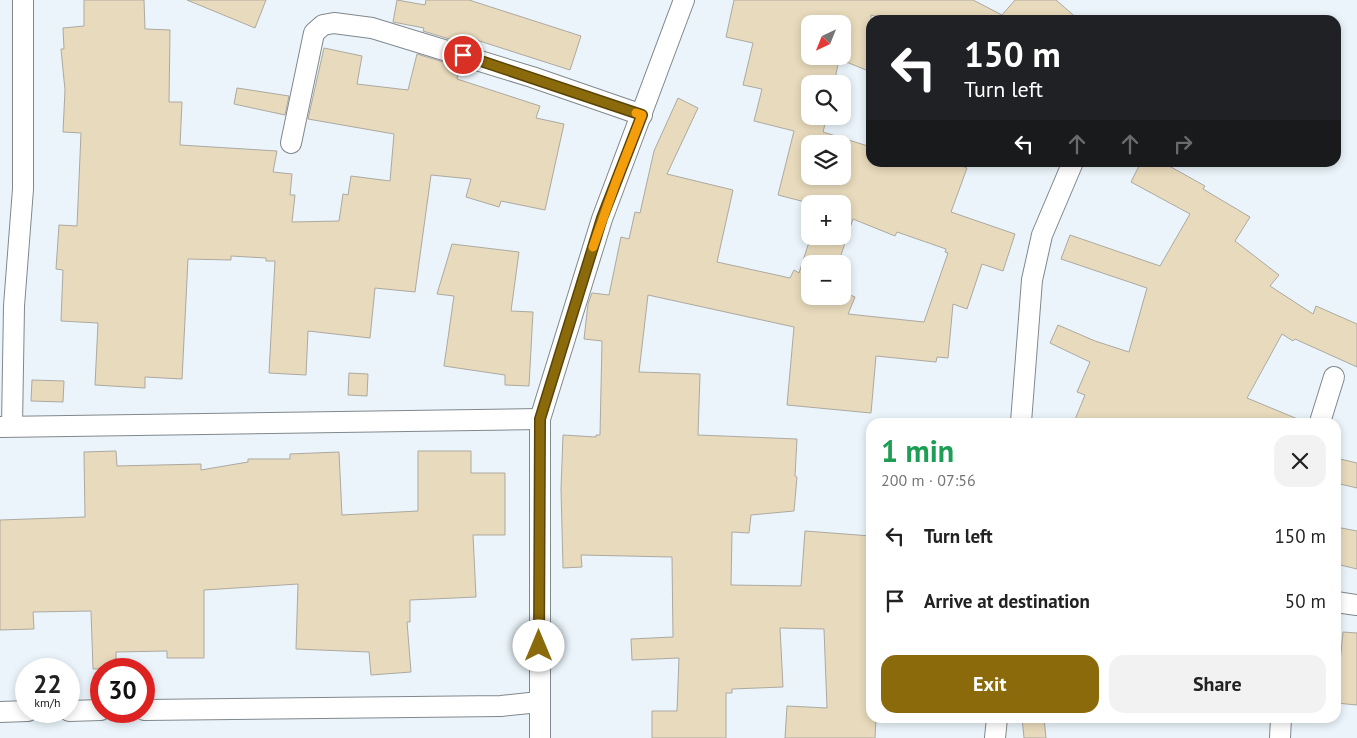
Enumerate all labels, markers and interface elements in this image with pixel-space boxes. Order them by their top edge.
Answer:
north arrow [801,15,851,65]
map controls [801,15,851,305]
text: 150 m [964,31,1061,77]
pin [442,34,484,76]
icon: left [881,35,946,100]
icon: arrive [449,41,477,69]
button: search [801,75,851,125]
text: Turn left [964,75,1043,103]
icon: left [1010,130,1038,158]
icon: ahead [1063,130,1091,158]
icon: ahead [1116,130,1144,158]
icon: right [1169,130,1197,158]
button: layers [801,135,851,185]
button: + [801,195,851,245]
button: − [801,255,851,305]
text: 1 min [881,431,954,470]
button: close [1274,435,1326,487]
text: 200 m · 07:56 [881,470,976,490]
icon: left [881,522,909,550]
text: Turn left [924,524,993,548]
text: 150 m [1274,524,1326,548]
icon: arrive [881,587,909,615]
text: Arrive at destination [924,589,1090,613]
text: 50 m [1285,589,1326,613]
position arrow [512,619,564,671]
button: Exit [881,655,1099,713]
button: Share [1109,655,1326,713]
speed limit sign: 30 [90,658,155,723]
text: 22 [33,668,62,700]
text: km/h [34,695,61,710]

